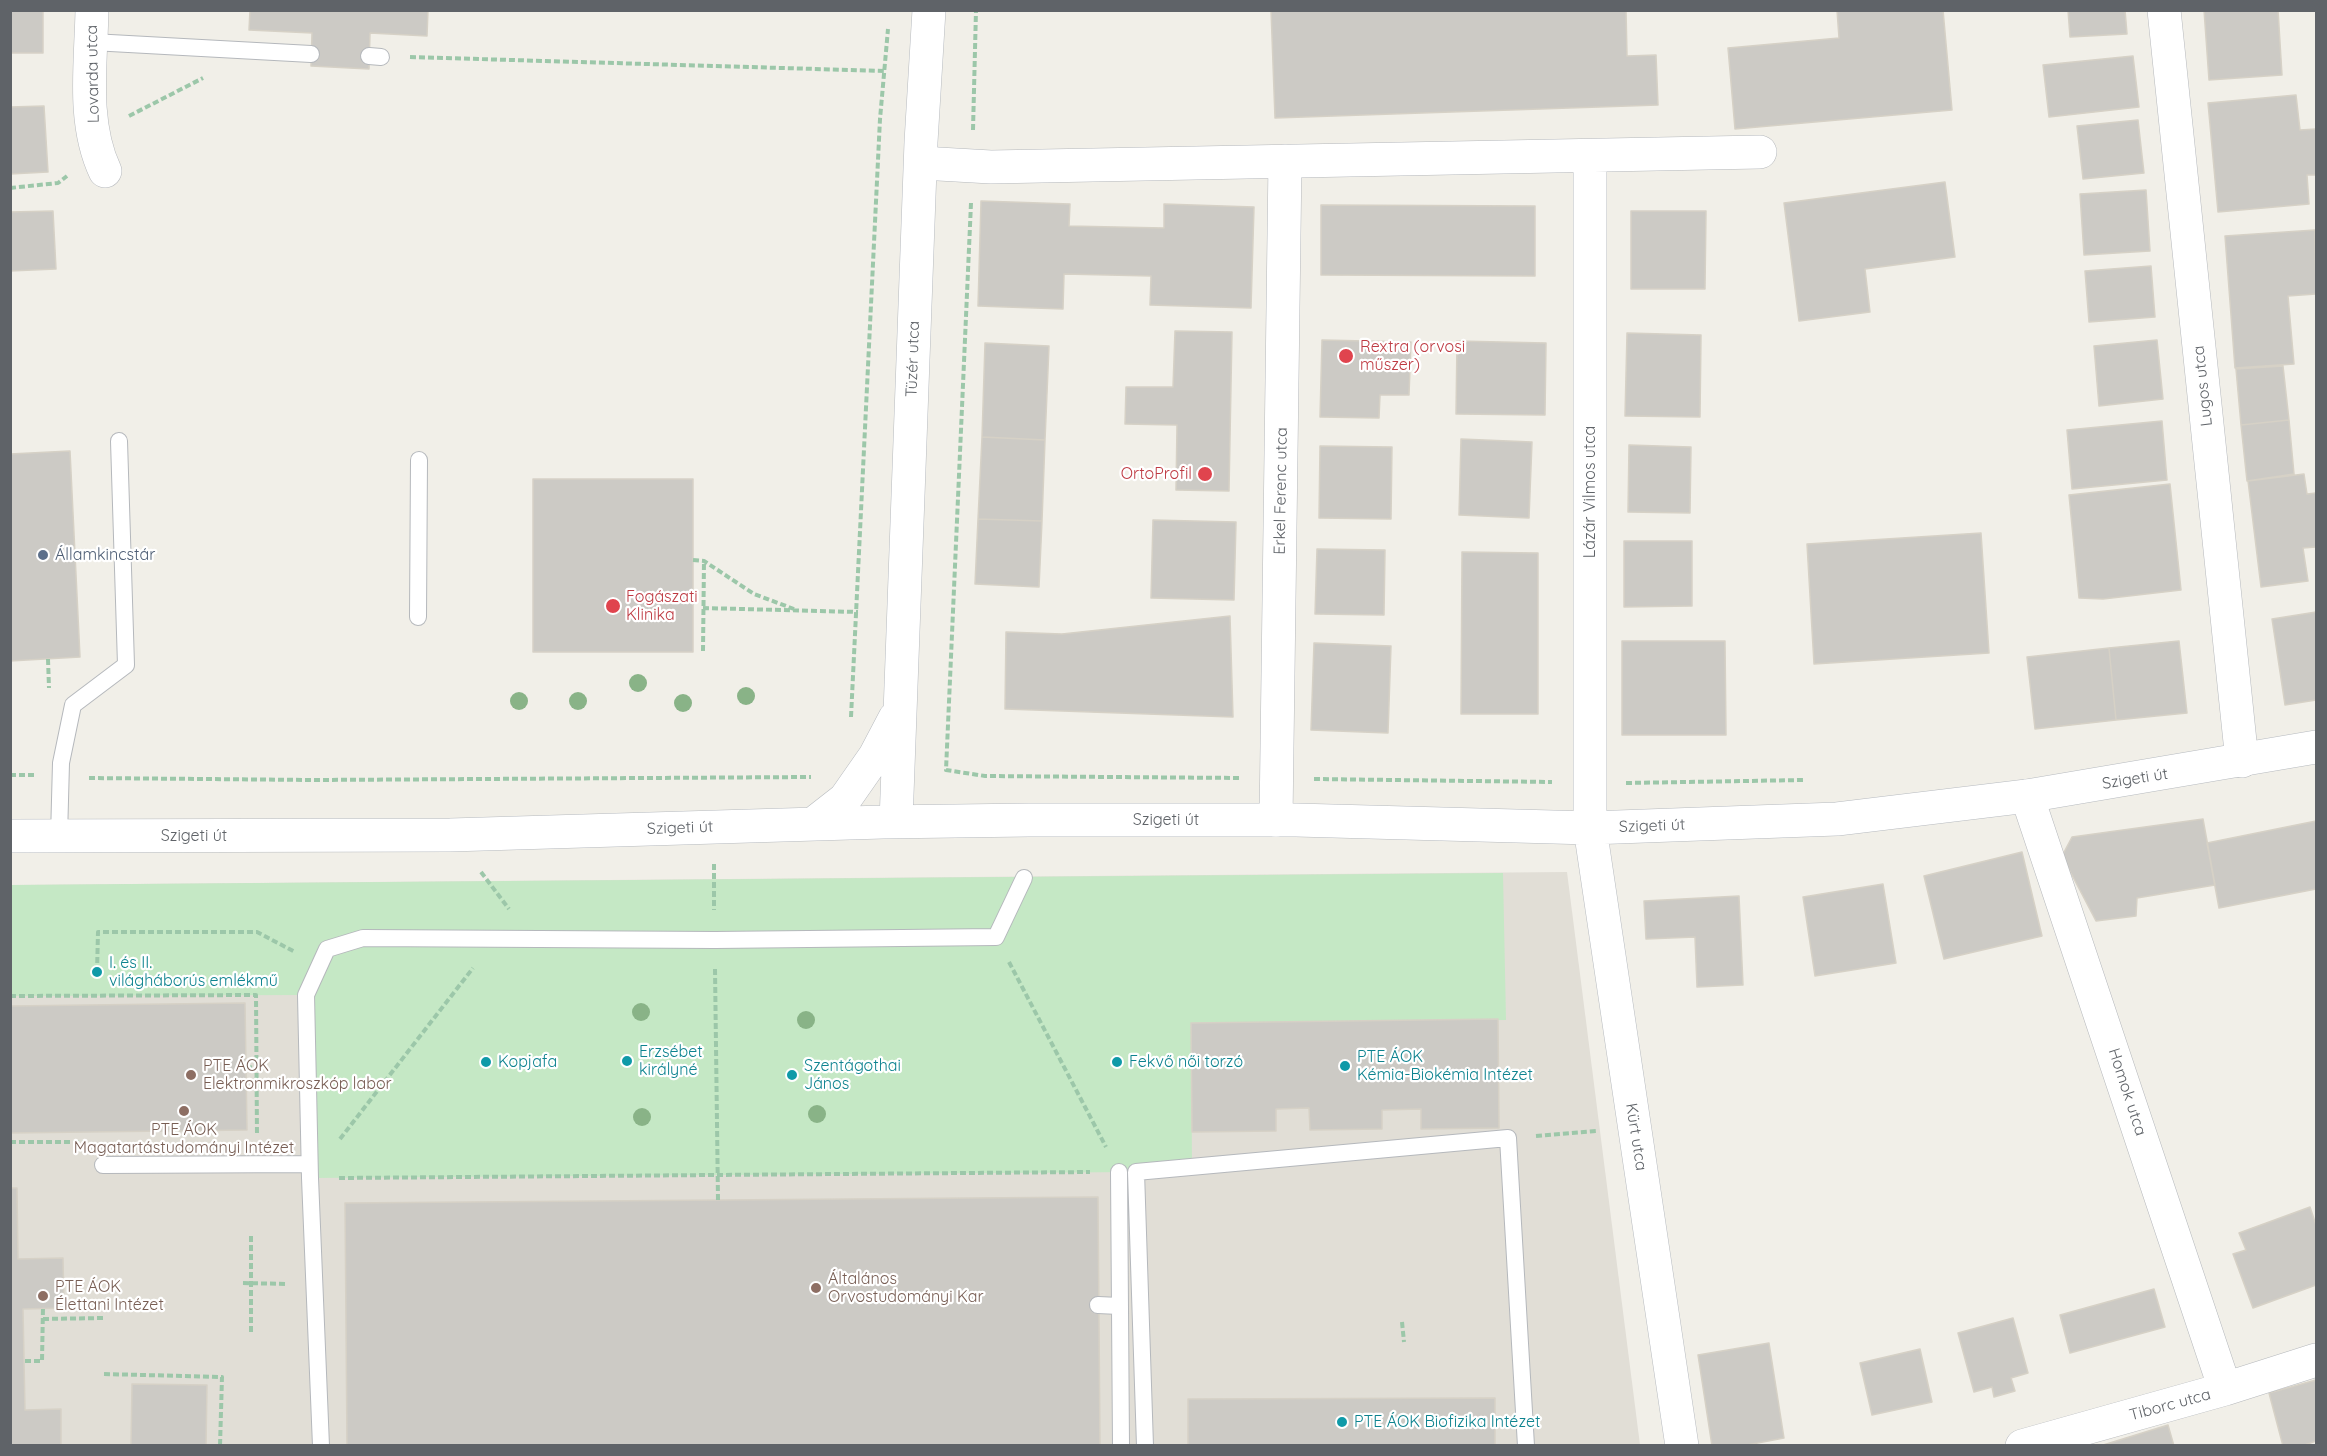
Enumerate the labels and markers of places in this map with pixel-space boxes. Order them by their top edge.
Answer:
place label: Rextra (orvosi műszer) [1360,337,1465,375]
marker: Rextra (orvosi műszer) [1337,347,1355,365]
place label: OrtoProfil [1121,464,1192,484]
marker: OrtoProfil [1196,465,1214,483]
place label: Államkincstár [55,545,155,565]
marker: Államkincstár [36,548,50,562]
place label: Fogászati Klinika [626,587,698,625]
marker: Fogászati Klinika [604,597,622,615]
place label: I. és II. világháborús emlékmű [109,953,278,991]
marker: I. és II. világháborús emlékmű [90,965,104,979]
place label: Erzsébet királyné [639,1042,703,1080]
place label: PTE ÁOK Kémia-Biokémia Intézet [1357,1047,1533,1085]
place label: Kopjafa [498,1052,557,1072]
place label: Fekvő női torzó [1129,1052,1243,1072]
marker: Erzsébet királyné [620,1054,634,1068]
marker: Kopjafa [479,1055,493,1069]
marker: Fekvő női torzó [1110,1055,1124,1069]
place label: PTE ÁOK Elektronmikroszkóp labor [203,1056,392,1094]
place label: Szentágothai János [804,1056,901,1094]
marker: PTE ÁOK Kémia-Biokémia Intézet [1338,1059,1352,1073]
marker: PTE ÁOK Elektronmikroszkóp labor [184,1068,198,1082]
marker: Szentágothai János [785,1068,799,1082]
marker: PTE ÁOK Magatartástudományi Intézet [177,1104,191,1118]
place label: PTE ÁOK Magatartástudományi Intézet [74,1120,294,1158]
place label: Általános Orvostudományi Kar [828,1269,984,1307]
place label: PTE ÁOK Élettani Intézet [55,1277,164,1315]
marker: Általános Orvostudományi Kar [809,1281,823,1295]
marker: PTE ÁOK Élettani Intézet [36,1289,50,1303]
place label: PTE ÁOK Biofizika Intézet [1354,1412,1540,1432]
marker: PTE ÁOK Biofizika Intézet [1335,1415,1349,1429]

